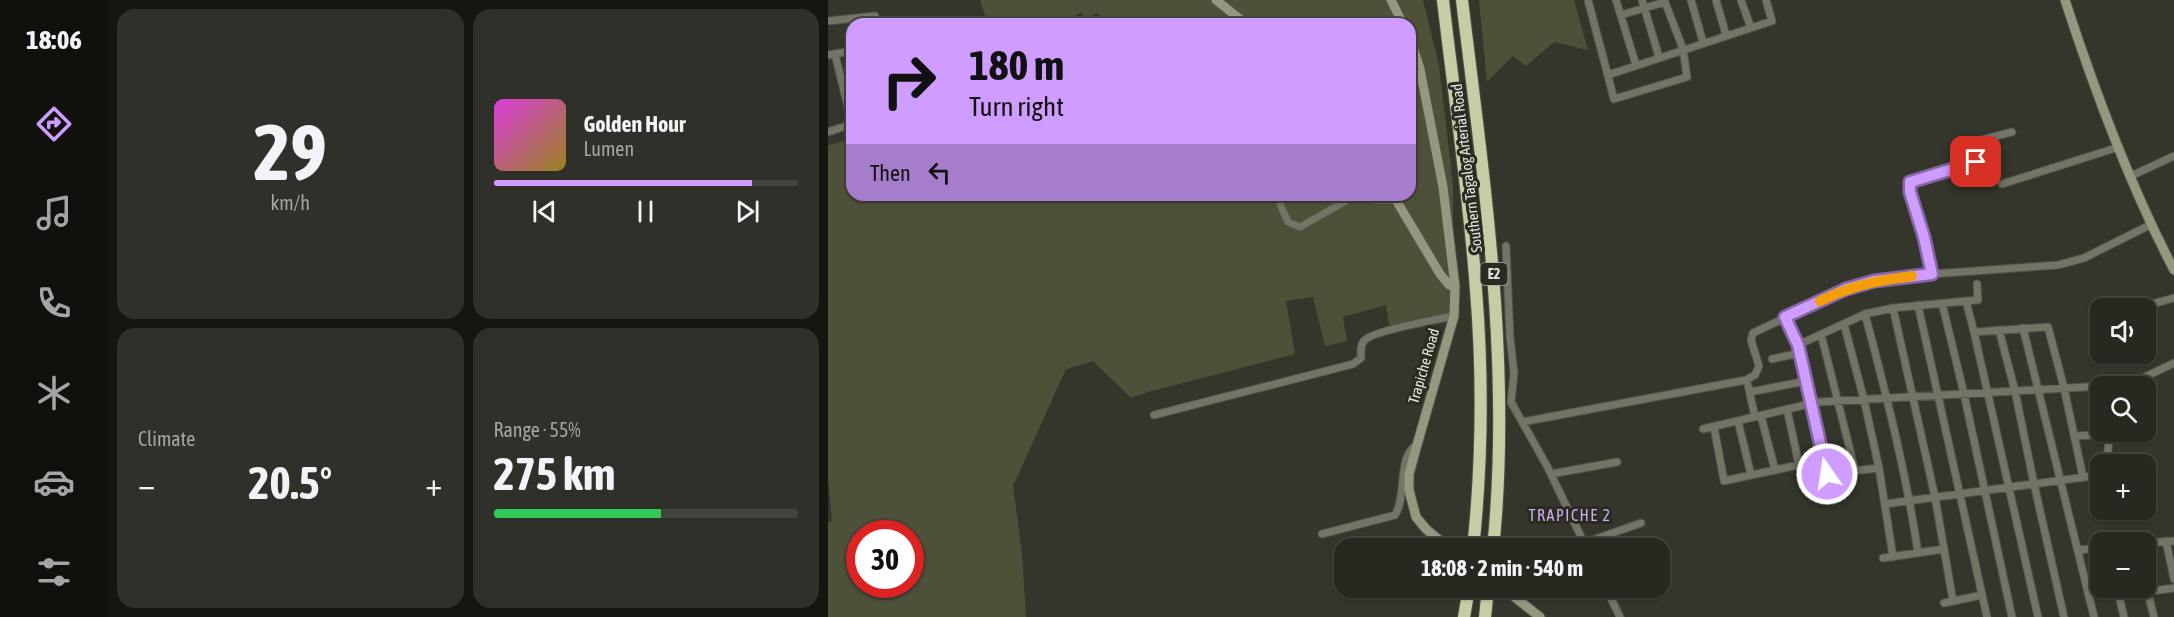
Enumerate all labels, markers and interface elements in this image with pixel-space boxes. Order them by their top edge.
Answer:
text: 18:06 [26,24,82,55]
text: 180 m [969,41,1064,89]
icon: right [870,42,948,120]
street label: Southern Tagalog Arterial Road [1448,83,1485,253]
text: Turn right [969,91,1064,122]
icon: directions [33,103,75,145]
text: 29 [254,107,327,197]
text: Golden Hour [584,111,685,137]
pin [1950,136,2001,187]
text: Lumen [584,137,634,160]
icon: arrive [1959,145,1992,178]
icon: left [923,156,956,189]
text: Then [870,160,911,186]
text: km/h [270,191,310,214]
icon: music [33,192,75,234]
icon: previous [528,195,561,228]
icon: pause [629,195,662,228]
icon: next [731,195,764,228]
road number: E2 [1480,263,1508,285]
icon: phone [33,282,75,324]
map controls [2090,298,2156,598]
button: sound [2090,298,2156,364]
street label: Trapiche Road [1405,326,1442,406]
icon: climate [33,372,75,414]
button: search [2090,376,2156,442]
text: Range · 55% [494,418,581,441]
text: Climate [138,427,195,450]
position arrow [1795,442,1859,506]
text: 275 km [494,448,615,500]
button: + [2090,454,2156,520]
text: 20.5° [248,457,332,509]
icon: car [33,461,75,503]
text: − [138,465,155,503]
text: + [425,465,442,503]
district label: TRAPICHE 2 [1529,506,1611,524]
speed limit sign: 30 [846,520,924,598]
button: − [2090,532,2156,598]
icon: filters [33,551,75,593]
text: 18:08 · 2 min · 540 m [1421,555,1583,581]

